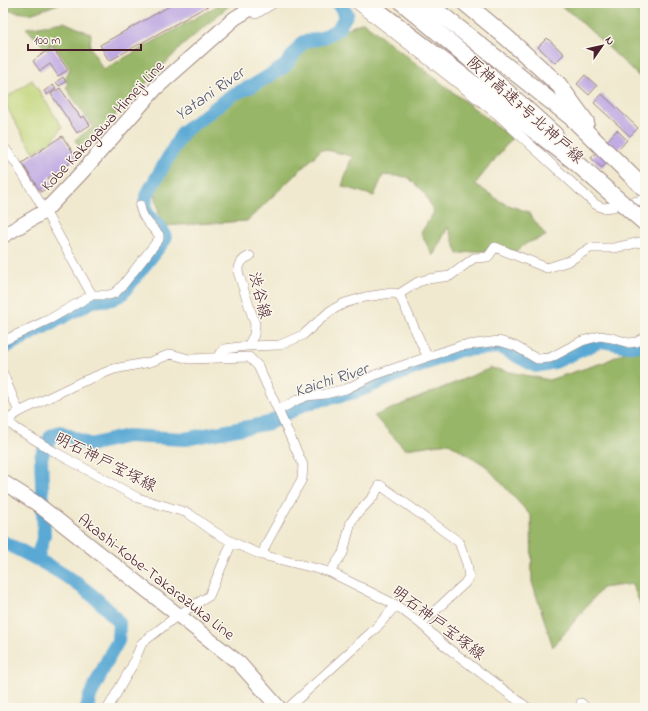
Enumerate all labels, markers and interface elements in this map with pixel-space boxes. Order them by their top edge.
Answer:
scale bar [28,26,141,52]
north arrow [582,26,622,66]
text: 100 m [34,32,61,50]
text: N [601,33,618,49]
street label: 阪神高速7号北神戸線 [461,51,589,170]
street label: Kobe Kakogawa Himeji Line [36,55,171,197]
water label: Yatani River [170,59,252,127]
street label: 渋谷線 [242,269,277,322]
water label: Kaichi River [292,356,374,404]
street label: 明石神戸宝塚線 [50,427,160,499]
street label: Akashi-Kobe-Takarazuka Line [72,508,240,647]
street label: 明石神戸宝塚線 [386,580,490,667]

